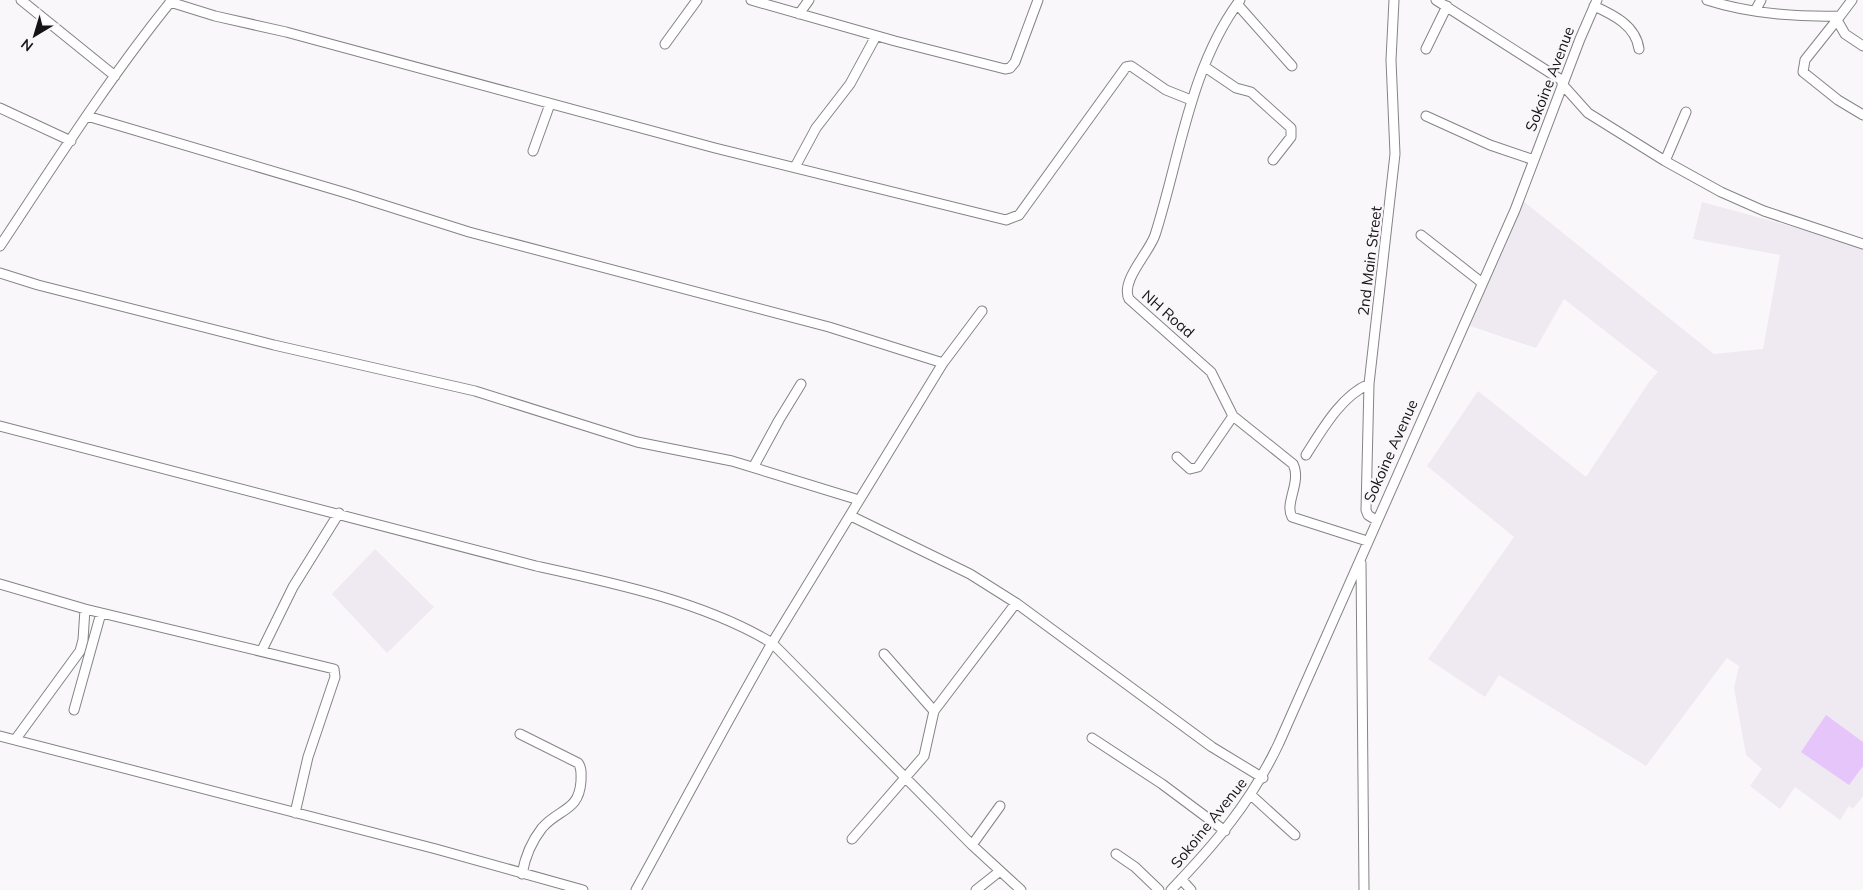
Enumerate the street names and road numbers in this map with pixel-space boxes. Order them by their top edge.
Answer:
street label: Sokoine Avenue [1521,24,1578,134]
street label: 2nd Main Street [1353,205,1386,317]
street label: NH Road [1138,286,1198,342]
street label: Sokoine Avenue [1359,396,1422,505]
street label: Sokoine Avenue [1166,774,1251,872]

